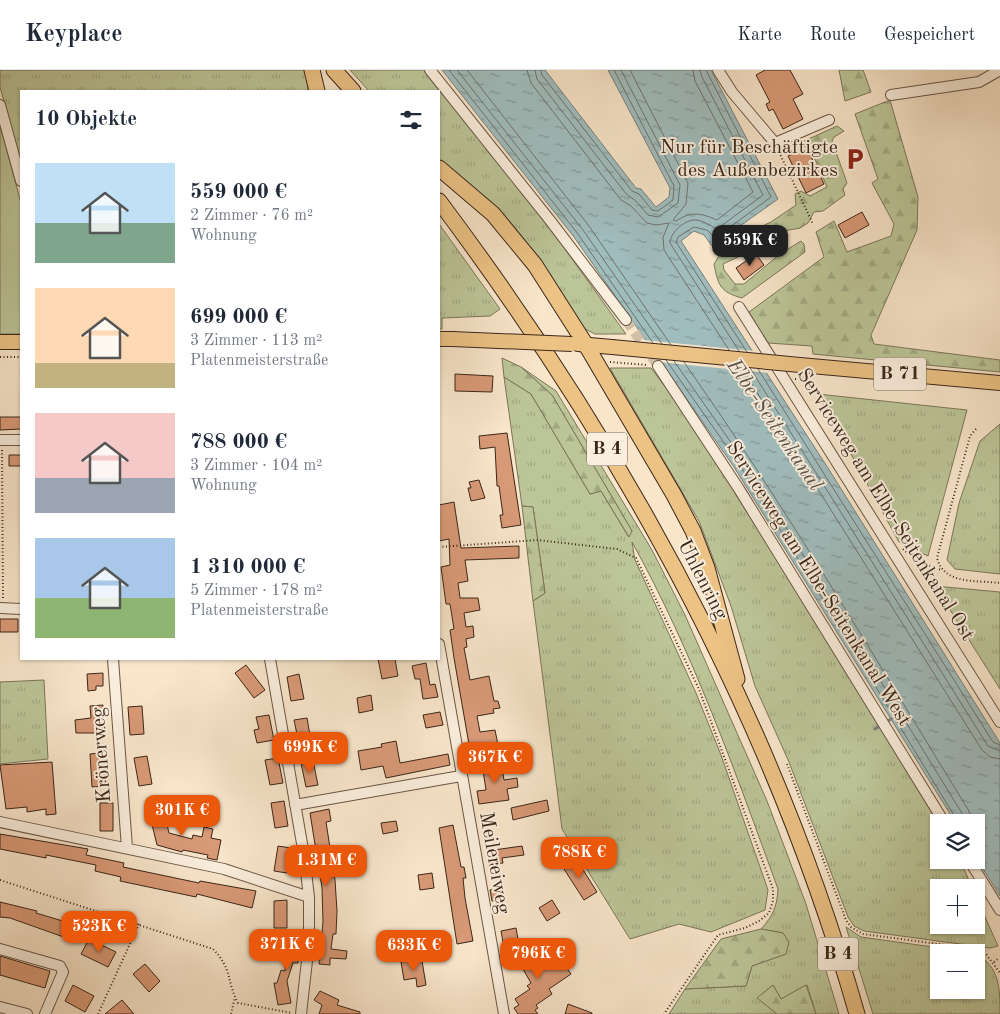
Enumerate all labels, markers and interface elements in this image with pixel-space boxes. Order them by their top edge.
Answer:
text: Keyplace [25,23,123,47]
text: Karte [737,26,782,44]
text: Route [810,26,856,44]
text: Gespeichert [884,26,975,44]
icon: filters [397,106,425,134]
text: 10 Objekte [35,109,137,130]
place label: Nur für Beschäftigte des Außenbezirkes [660,138,838,181]
parking icon: Nur für Beschäftigte des Außenbezirkes [842,146,868,172]
text: 559 000 € [190,182,287,203]
icon: home [75,183,135,243]
text: 2 Zimmer · 76 m² [190,208,313,224]
pin: 559K € [709,224,791,267]
text: Wohnung [190,228,257,244]
text: 559K € [723,233,777,249]
text: 699 000 € [190,307,287,328]
icon: home [75,308,135,368]
text: 3 Zimmer · 113 m² [190,333,322,349]
text: Platenmeisterstraße [190,353,328,369]
water label: Elbe-Seitenkanal [722,354,826,495]
road number: B 71 [874,358,926,390]
street label: Serviceweg am Elbe-Seitenkanal Ost [793,365,977,645]
text: 788 000 € [190,432,287,453]
road number: B 4 [587,432,627,466]
icon: home [75,433,135,493]
street label: Serviceweg am Elbe-Seitenkanal West [722,438,914,730]
text: 3 Zimmer · 104 m² [190,458,322,474]
text: Wohnung [190,478,257,494]
street label: Uhlenring [673,537,731,624]
text: 1 310 000 € [190,557,305,578]
icon: home [75,558,135,618]
text: 5 Zimmer · 178 m² [190,583,322,599]
text: Platenmeisterstraße [190,603,328,619]
street label: Krönerweg [89,706,115,804]
pin: 699K € [269,732,351,774]
text: 699K € [283,740,337,756]
pin: 367K € [454,742,536,784]
text: 367K € [468,750,522,766]
pin: 301K € [141,794,223,837]
text: 301K € [155,803,209,819]
street label: Meilereiweg [475,810,513,916]
map controls [930,814,985,999]
button: layers [930,814,985,869]
pin: 788K € [538,836,620,879]
pin: 1.31M € [280,844,372,887]
text: 788K € [552,845,606,861]
text: 1.31M € [296,853,356,869]
button: + [930,879,985,934]
pin: 523K € [58,910,140,953]
text: 523K € [72,919,126,935]
pin: 371K € [246,928,328,971]
pin: 633K € [373,930,455,972]
text: 371K € [260,937,314,953]
text: 633K € [387,938,441,954]
pin: 796K € [497,938,579,980]
road number: B 4 [818,938,858,971]
button: − [930,944,985,999]
text: 796K € [511,946,565,962]

